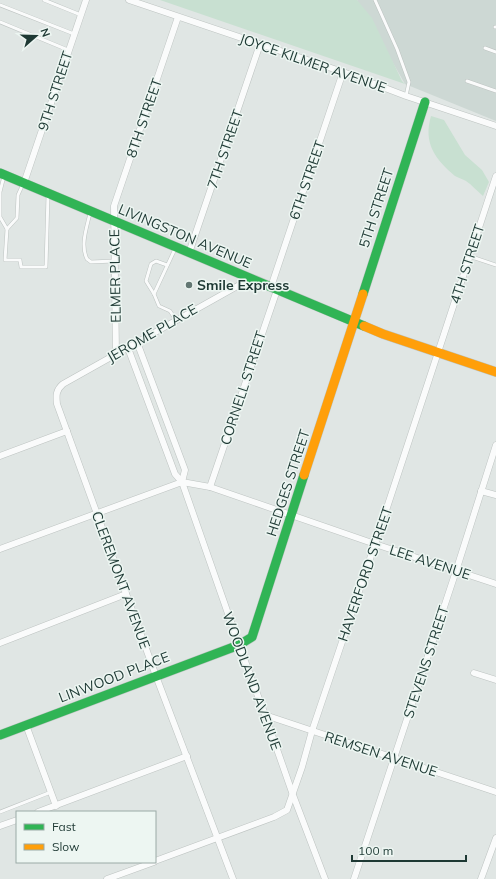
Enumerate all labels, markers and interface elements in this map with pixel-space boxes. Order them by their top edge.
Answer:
north arrow [16,16,56,56]
text: N [37,26,53,39]
street label: JOYCE KILMER AVENUE [237,29,389,97]
street label: 9TH STREET [34,48,76,133]
street label: 8TH STREET [122,75,166,160]
street label: 7TH STREET [203,106,247,191]
street label: 6TH STREET [285,137,329,222]
street label: 5TH STREET [355,165,397,250]
street label: LIVINGSTON AVENUE [116,200,254,272]
street label: 4TH STREET [446,221,488,306]
street label: ELMER PLACE [105,229,125,323]
place label: Smile Express [197,276,289,294]
marker: Smile Express [184,280,194,290]
street label: JEROME PLACE [104,300,200,366]
street label: CORNELL STREET [216,328,270,447]
street label: HEDGES STREET [262,427,314,539]
street label: HAVERFORD STREET [333,504,397,644]
street label: CLEREMONT AVENUE [88,509,154,651]
street label: LEE AVENUE [387,540,473,584]
street label: STEVENS STREET [399,603,453,721]
street label: WOODLAND AVENUE [219,609,285,753]
street label: LINWOOD PLACE [56,648,172,706]
street label: REMSEN AVENUE [322,727,440,781]
legend [16,811,156,863]
text: Fast [52,819,76,834]
scale bar [352,837,466,863]
text: Slow [52,839,80,854]
text: 100 m [358,843,393,858]

